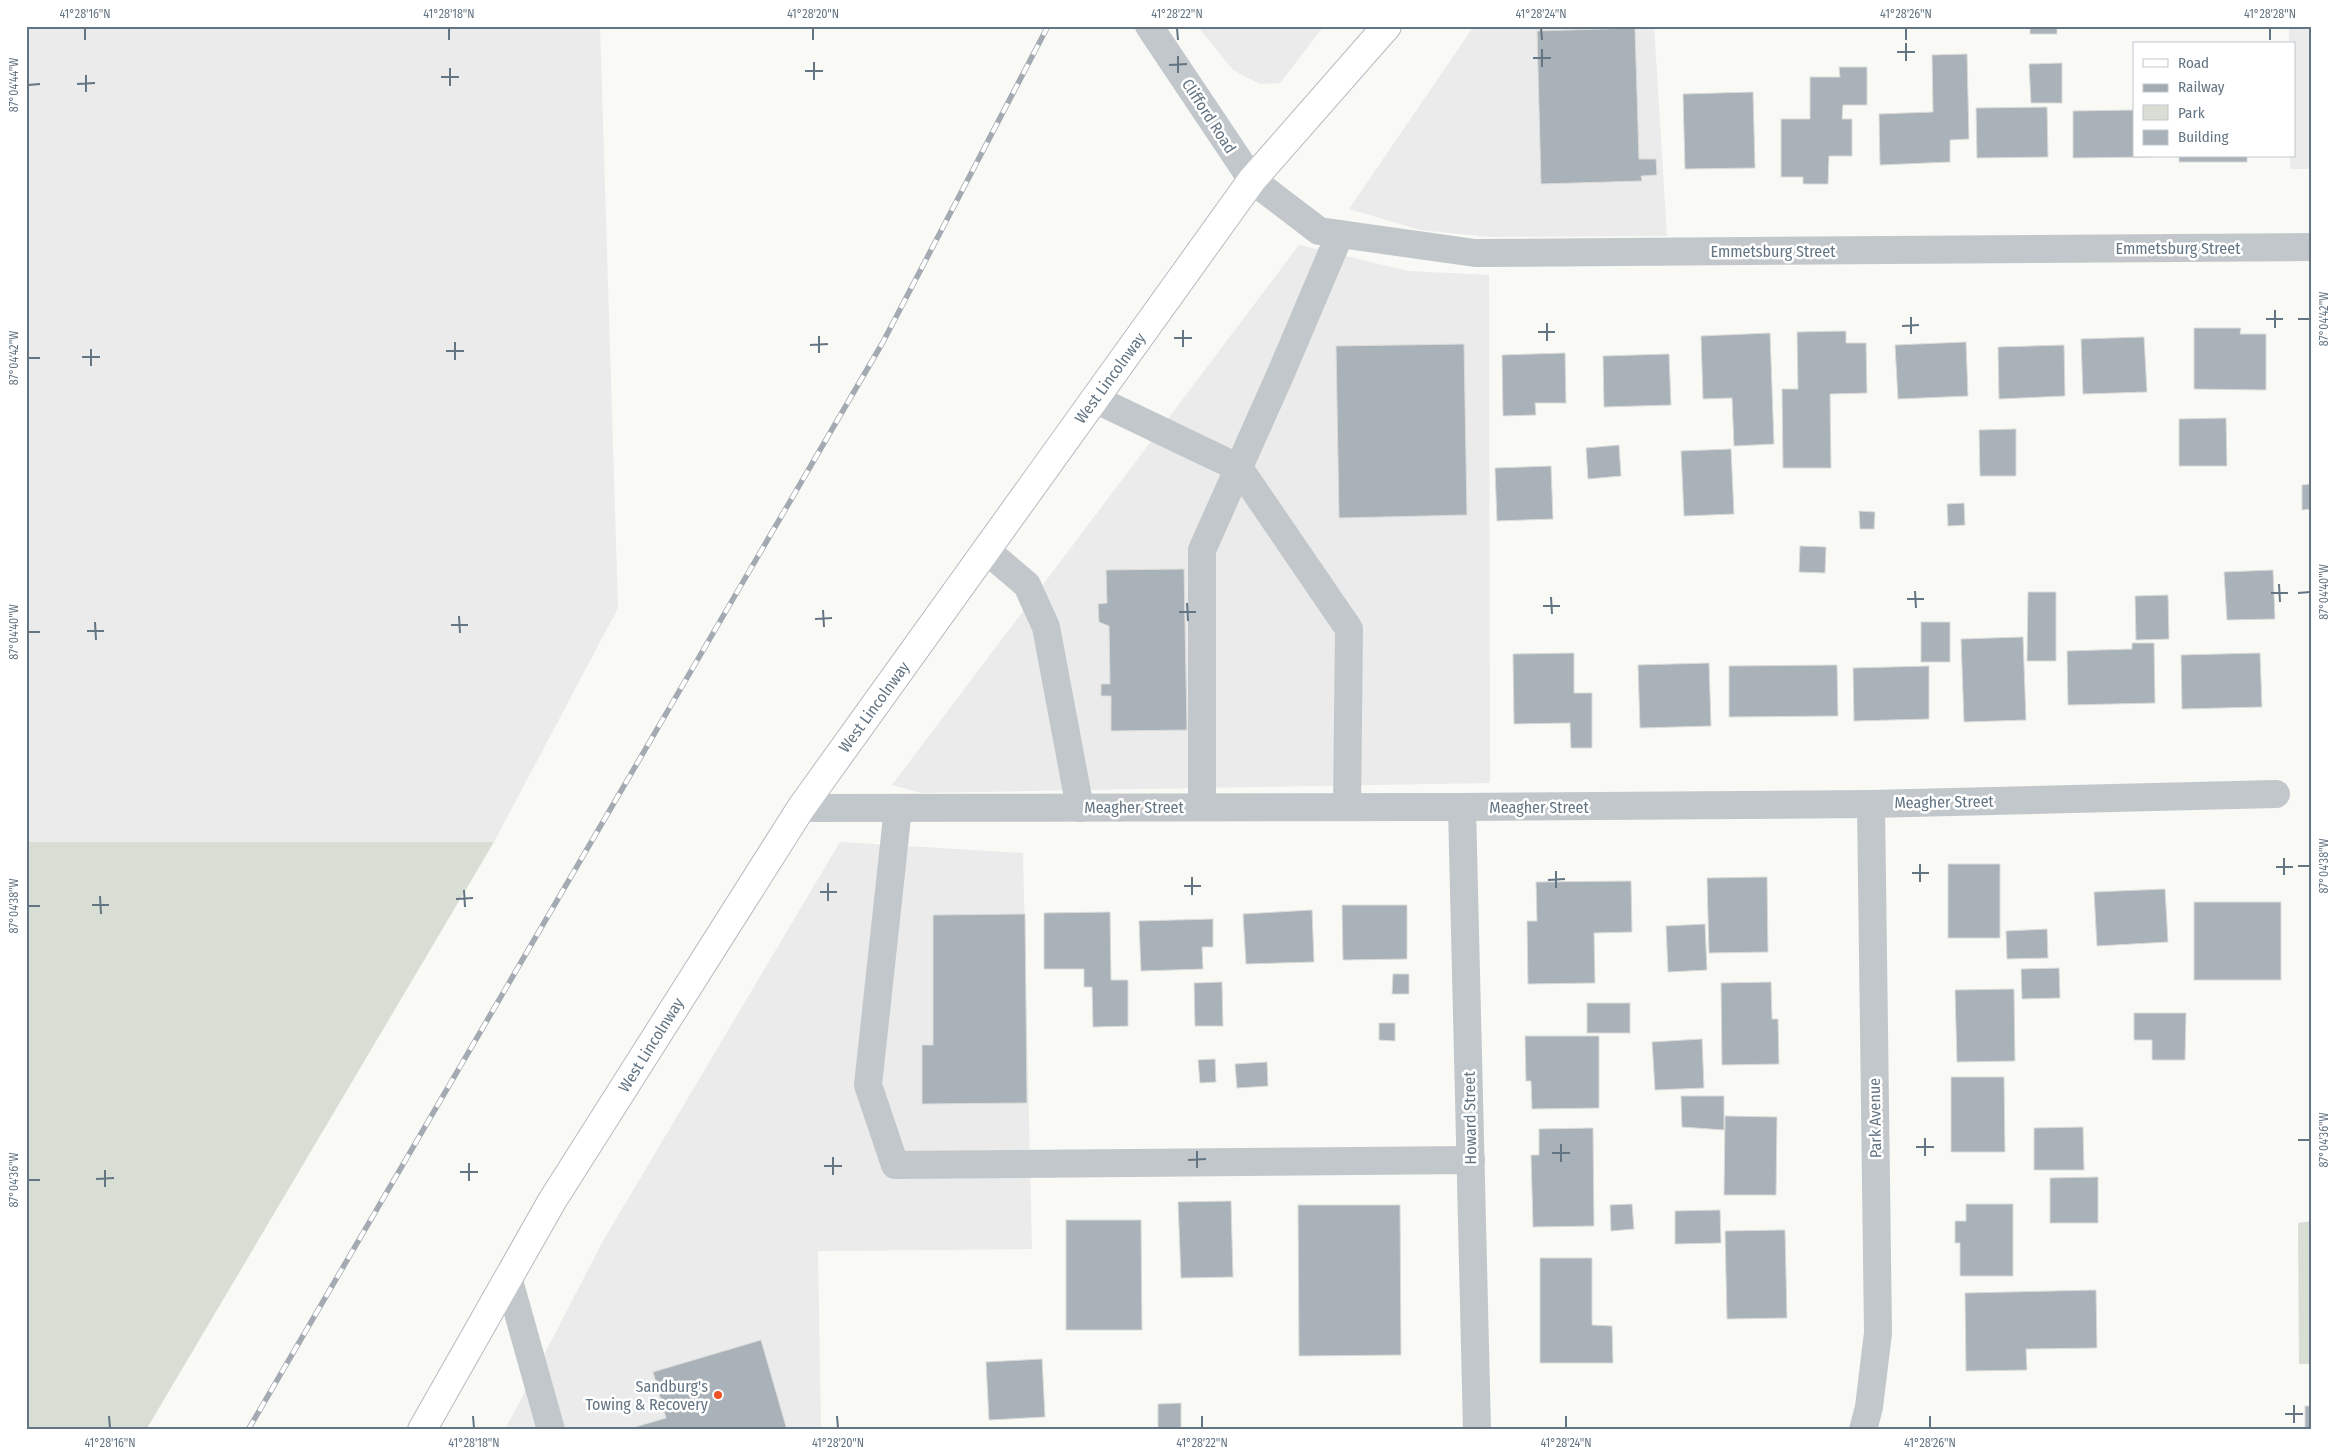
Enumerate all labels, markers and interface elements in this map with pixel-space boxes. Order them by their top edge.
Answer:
text: 41°28'16"N [59,7,111,21]
text: 41°28'18"N [423,7,475,21]
text: 41°28'20"N [787,7,839,21]
text: 41°28'22"N [1151,7,1203,21]
text: 41°28'24"N [1515,7,1567,21]
text: 41°28'26"N [1880,7,1932,21]
text: 41°28'28"N [2244,7,2296,21]
legend [2133,42,2296,158]
text: Road [2178,54,2209,72]
text: 87°04'44"W [7,58,21,112]
street label: Clifford Road [1178,75,1240,157]
text: Railway [2178,78,2225,96]
text: Park [2178,104,2205,122]
text: Building [2178,128,2229,146]
street label: Emmetsburg Street [2116,239,2241,258]
street label: Emmetsburg Street [1711,242,1836,261]
text: 87°04'42"W [2317,292,2331,346]
street label: West Lincolnway [1071,328,1150,427]
text: 87°04'42"W [7,331,21,385]
text: 87°04'40"W [2317,564,2331,620]
text: 87°04'40"W [7,604,21,660]
street label: West Lincolnway [835,657,914,756]
street label: Meagher Street [1894,792,1995,812]
street label: Meagher Street [1084,798,1184,817]
street label: Meagher Street [1489,798,1589,817]
text: 87°04'38"W [2317,838,2331,894]
text: 87°04'38"W [7,878,21,934]
street label: West Lincolnway [614,994,688,1096]
street label: Howard Street [1460,1071,1480,1165]
street label: Park Avenue [1865,1078,1885,1158]
text: 87°04'36"W [2317,1112,2331,1167]
text: 87°04'36"W [7,1152,21,1207]
place label: Sandburg's Towing & Recovery [585,1377,709,1414]
marker: Sandburg's Towing & Recovery [712,1389,724,1401]
text: 41°28'16"N [84,1436,136,1450]
text: 41°28'18"N [448,1436,500,1450]
text: 41°28'20"N [812,1436,864,1450]
text: 41°28'22"N [1176,1436,1228,1450]
text: 41°28'24"N [1540,1436,1592,1450]
text: 41°28'26"N [1904,1436,1956,1450]

